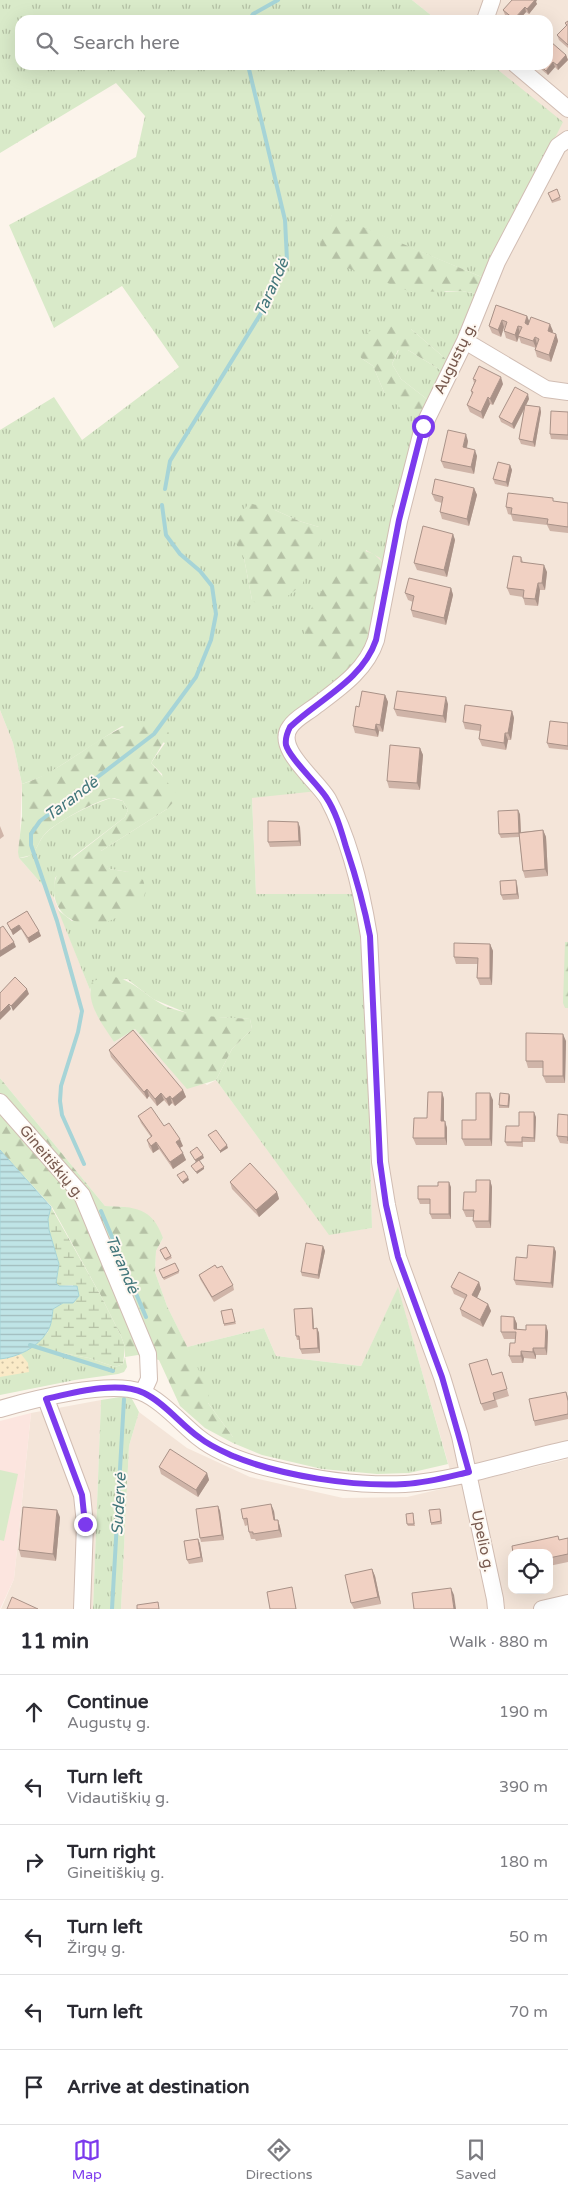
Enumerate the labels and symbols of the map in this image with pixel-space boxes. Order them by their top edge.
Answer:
water label: Tarandė [250,254,294,320]
street label: Augustų g. [430,319,480,397]
route start [412,415,435,438]
water label: Tarandė [41,772,103,825]
street label: Gineitiškių g. [16,1121,88,1203]
water label: Tarandė [101,1232,144,1297]
water label: Sudervė [107,1472,131,1536]
street label: Upelio g. [468,1508,498,1574]
route end [74,1513,97,1536]

